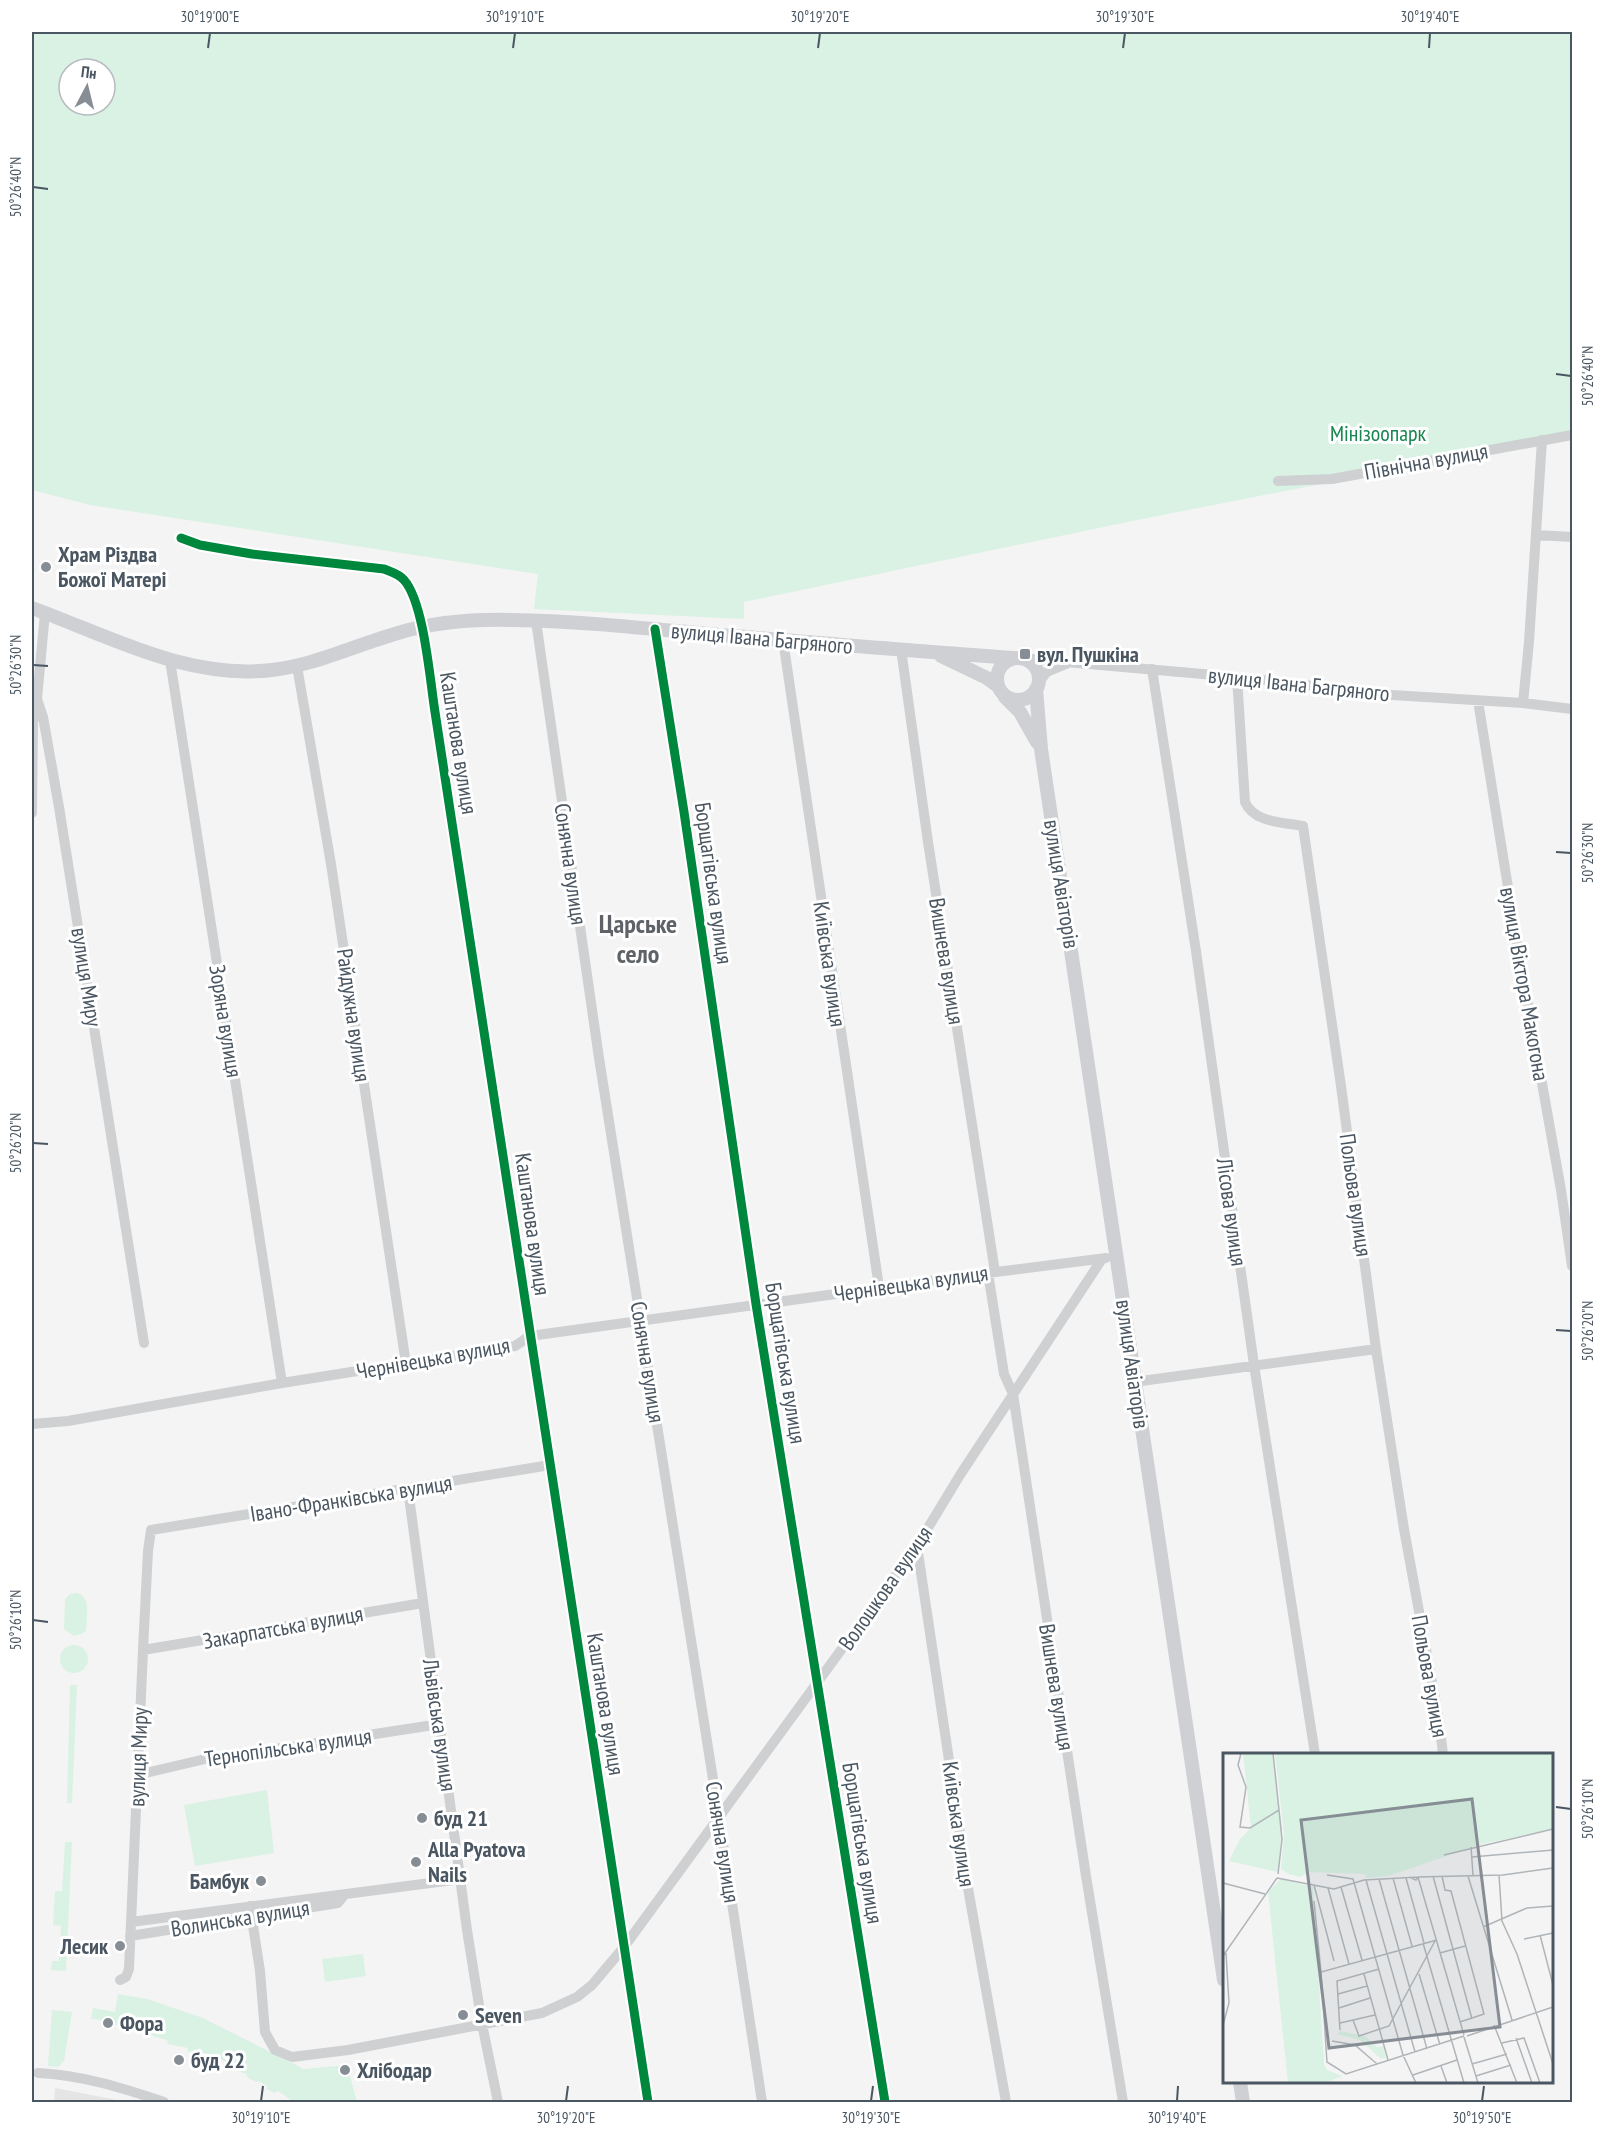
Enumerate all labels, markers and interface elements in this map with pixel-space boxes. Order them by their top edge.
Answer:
text: 30°19'00"E [180,7,240,26]
text: 30°19'10"E [485,7,545,26]
text: 30°19'20"E [790,7,850,26]
text: 30°19'30"E [1095,7,1155,26]
text: 30°19'40"E [1400,7,1460,26]
north arrow [57,57,117,117]
text: Пн [80,61,98,83]
text: 50°26'40"N [6,157,25,217]
text: 50°26'40"N [1578,346,1597,406]
park label: Мінізоопарк [1330,419,1427,447]
street label: Північна вулиця [1362,436,1490,486]
place label: Храм Різдва Божої Матері [58,540,166,593]
marker: Храм Різдва Божої Матері [39,560,53,574]
street label: вулиця Івана Багряного [670,616,854,660]
text: 50°26'30"N [6,635,25,695]
place label: вул. Пушкіна [1037,640,1139,668]
marker: вул. Пушкіна [1018,647,1032,661]
street label: вулиця Івана Багряного [1207,661,1391,707]
street label: Каштанова вулиця [434,670,484,816]
street label: Борщагівська вулиця [689,800,739,966]
street label: Сонячна вулиця [549,801,593,927]
street label: вулиця Авіаторів [1038,818,1086,951]
text: 50°26'30"N [1578,823,1597,883]
street label: вулиця Віктора Макогона [1494,885,1556,1083]
street label: Вишнева вулиця [923,896,971,1026]
street label: Київська вулиця [807,900,853,1028]
district label: Царське село [599,907,677,970]
street label: вулиця Миру [65,926,109,1029]
street label: Райдужна вулиця [331,947,377,1083]
street label: Зоряна вулиця [203,963,249,1079]
text: 50°26'20"N [6,1113,25,1173]
street label: Польова вулиця [1334,1132,1378,1258]
street label: Каштанова вулиця [509,1151,557,1297]
street label: Лісова вулиця [1210,1155,1253,1268]
street label: Чернівецька вулиця [832,1258,990,1308]
street label: Борщагівська вулиця [759,1280,813,1446]
street label: вулиця Авіаторів [1110,1298,1156,1431]
street label: Сонячна вулиця [625,1299,671,1425]
text: 50°26'20"N [1578,1301,1597,1361]
street label: Чернівецька вулиця [354,1331,512,1385]
street label: Івано-Франківська вулиця [248,1468,454,1528]
street label: Волошкова вулиця [832,1520,938,1656]
text: 50°26'10"N [6,1590,25,1650]
street label: Закарпатська вулиця [201,1599,365,1655]
street label: Польова вулиця [1405,1613,1455,1739]
street label: Вишнева вулиця [1033,1622,1081,1752]
street label: Каштанова вулиця [581,1631,631,1777]
street label: Львівська вулиця [417,1656,463,1793]
street label: вулиця Миру [122,1706,154,1807]
street label: Тернопільська вулиця [203,1721,373,1773]
inset map [1223,1753,1553,2083]
street label: Борщагівська вулиця [836,1760,890,1926]
street label: Київська вулиця [936,1760,982,1888]
street label: Сонячна вулиця [700,1779,746,1905]
text: 50°26'10"N [1578,1779,1597,1839]
place label: буд 21 [434,1804,488,1832]
marker: буд 21 [415,1811,429,1825]
place label: Alla Pyatova Nails [427,1835,526,1888]
marker: Alla Pyatova Nails [409,1855,423,1869]
place label: Бамбук [190,1867,250,1895]
marker: Бамбук [254,1874,268,1888]
street label: Волинська вулиця [169,1893,311,1943]
place label: Лесик [60,1932,109,1960]
marker: Лесик [113,1939,127,1953]
place label: Seven [475,2001,522,2029]
marker: Seven [456,2008,470,2022]
place label: Фора [120,2009,163,2037]
marker: Фора [101,2016,115,2030]
place label: буд 22 [191,2046,245,2074]
marker: буд 22 [172,2053,186,2067]
place label: Хлібодар [357,2056,432,2084]
marker: Хлібодар [338,2063,352,2077]
text: 30°19'10"E [231,2108,291,2127]
text: 30°19'20"E [536,2108,596,2127]
text: 30°19'30"E [841,2108,901,2127]
text: 30°19'40"E [1147,2108,1207,2127]
text: 30°19'50"E [1452,2108,1512,2127]

